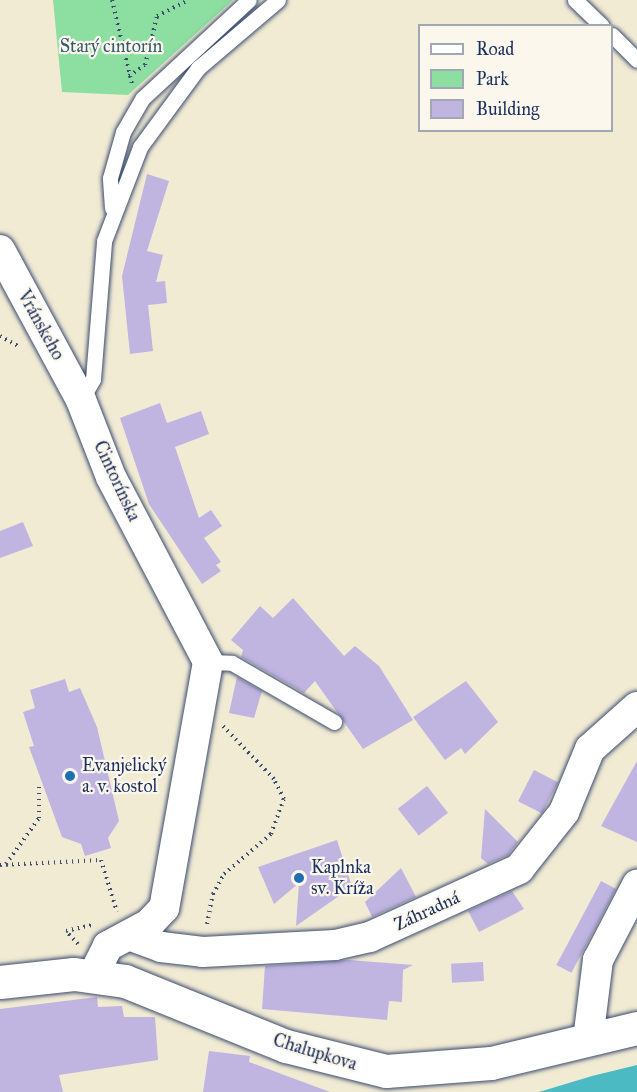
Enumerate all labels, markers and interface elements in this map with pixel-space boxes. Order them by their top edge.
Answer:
legend [418,24,613,132]
park label: Starý cintorín [60,35,162,57]
text: Road [476,38,514,60]
text: Park [476,68,509,90]
text: Building [476,98,539,120]
street label: Vránskeho [13,286,69,364]
street label: Cintorínska [89,437,145,525]
place label: Evanjelický a. v. kostol [82,755,166,798]
marker: Evanjelický a. v. kostol [63,769,77,783]
place label: Kaplnka sv. Kríža [311,857,374,900]
marker: Kaplnka sv. Kríža [292,871,306,885]
street label: Záhradná [391,887,463,935]
street label: Chalupkova [270,1029,360,1075]

